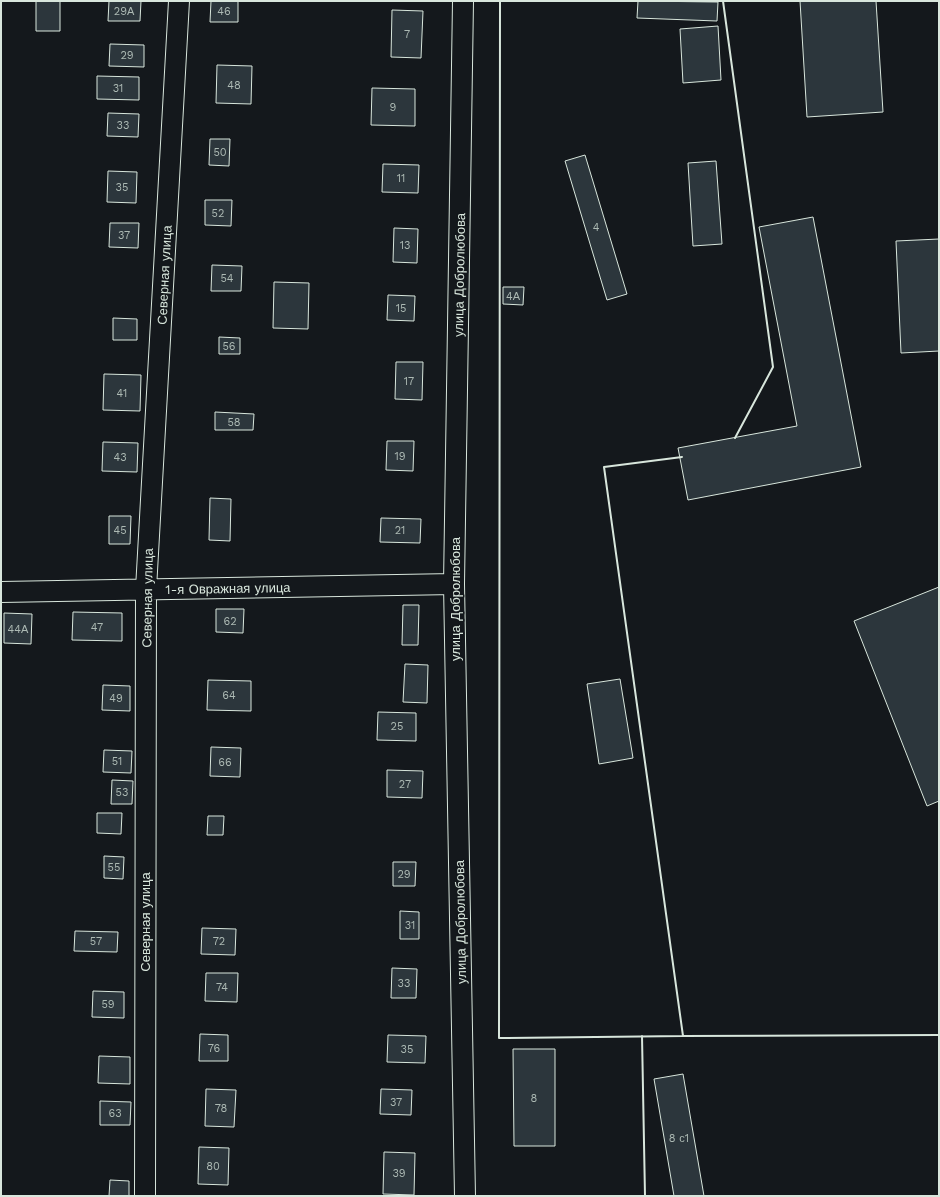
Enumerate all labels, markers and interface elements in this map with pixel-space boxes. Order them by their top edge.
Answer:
house number: 29А [114,5,135,18]
house number: 46 [217,5,231,18]
house number: 7 [404,28,410,41]
house number: 29 [120,49,134,62]
house number: 48 [227,79,241,92]
house number: 31 [113,82,123,95]
house number: 9 [390,101,397,114]
house number: 33 [117,119,129,132]
house number: 50 [213,146,227,159]
house number: 11 [397,172,405,185]
house number: 35 [116,181,128,194]
house number: 52 [212,207,224,220]
street label: улица Добролюбова [451,212,468,337]
house number: 4 [593,221,600,234]
street label: Северная улица [154,224,175,325]
house number: 37 [118,229,130,242]
house number: 13 [400,239,410,252]
house number: 54 [220,272,234,285]
house number: 4А [506,290,521,303]
house number: 15 [396,302,406,315]
house number: 56 [222,340,236,353]
house number: 17 [404,375,414,388]
house number: 41 [117,387,127,400]
house number: 58 [227,416,241,429]
house number: 19 [394,450,406,463]
house number: 43 [113,451,127,464]
house number: 45 [113,524,127,537]
house number: 21 [395,524,405,537]
street label: улица Добролюбова [448,536,463,661]
street label: Северная улица [139,547,156,648]
street label: 1-я Овражная улица [165,580,291,597]
house number: 62 [223,615,237,628]
house number: 47 [91,621,103,634]
house number: 44А [8,623,29,636]
house number: 64 [222,689,236,702]
house number: 49 [109,692,123,705]
house number: 25 [391,720,403,733]
house number: 51 [112,755,122,768]
house number: 66 [218,756,232,769]
house number: 27 [399,778,411,791]
house number: 53 [116,786,128,799]
street label: улица Добролюбова [452,859,469,984]
house number: 55 [108,861,120,874]
house number: 29 [397,868,411,881]
street label: Северная улица [138,872,153,972]
house number: 31 [405,919,415,932]
house number: 57 [90,935,102,948]
house number: 72 [213,935,225,948]
house number: 33 [398,977,410,990]
house number: 74 [216,981,228,994]
house number: 59 [101,998,115,1011]
house number: 76 [208,1042,221,1055]
house number: 35 [401,1043,413,1056]
house number: 8 [531,1092,538,1105]
house number: 37 [390,1096,402,1109]
house number: 78 [215,1102,228,1115]
house number: 63 [108,1107,122,1120]
house number: 8 с1 [669,1132,689,1145]
house number: 80 [206,1160,220,1173]
house number: 39 [392,1167,406,1180]

